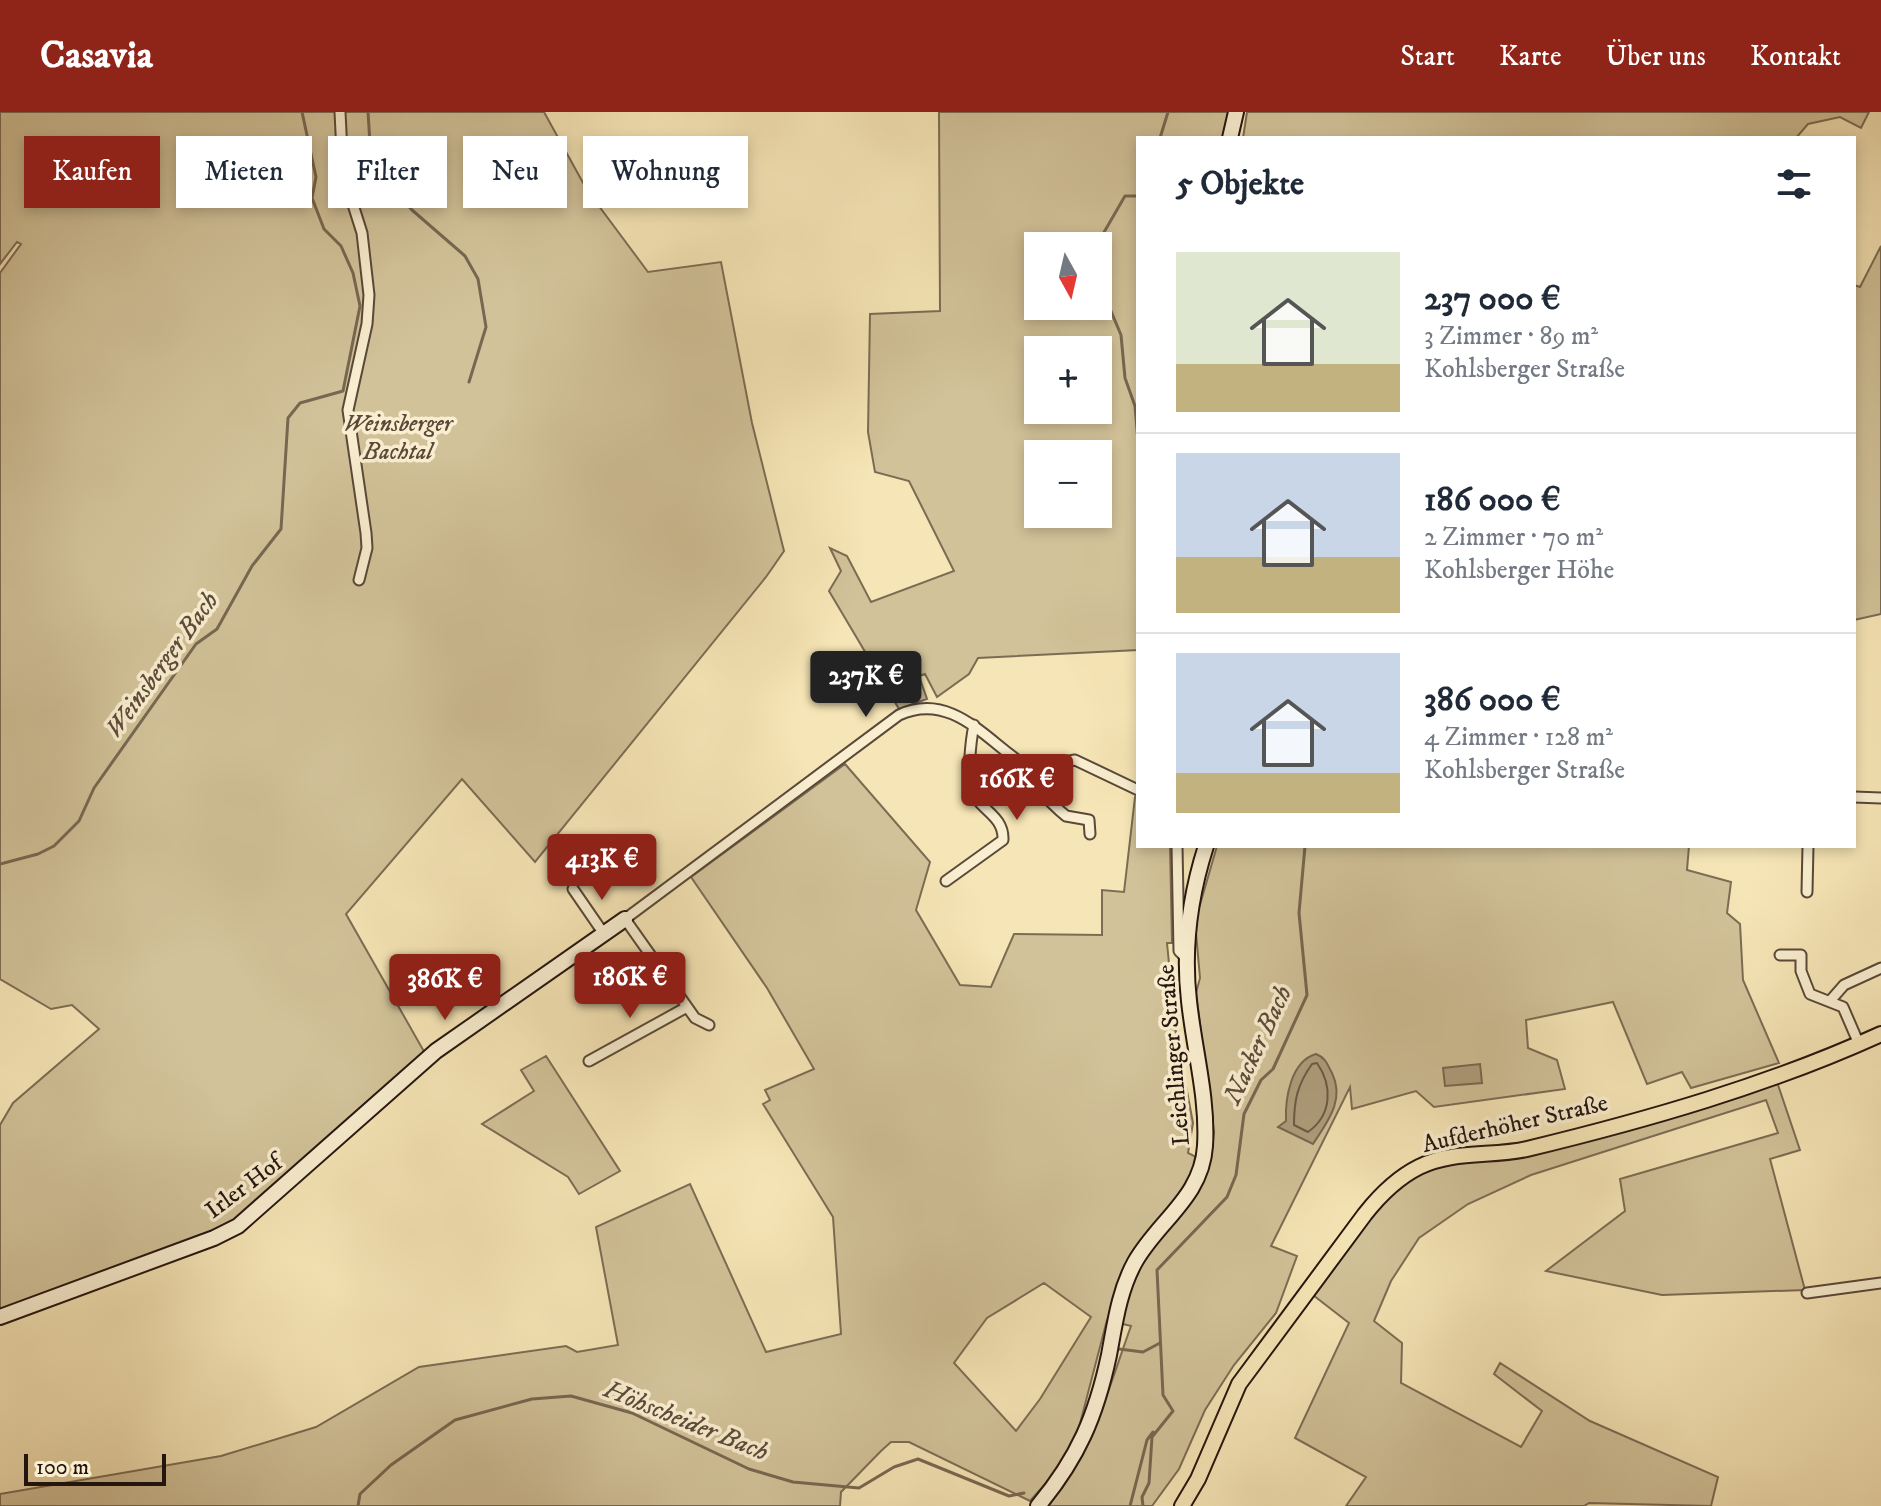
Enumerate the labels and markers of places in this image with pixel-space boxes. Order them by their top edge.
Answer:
pin: 237K € [801,651,931,719]
pin: 166K € [952,754,1082,822]
pin: 413K € [537,834,667,902]
pin: 186K € [565,952,695,1020]
pin: 386K € [380,954,510,1022]

